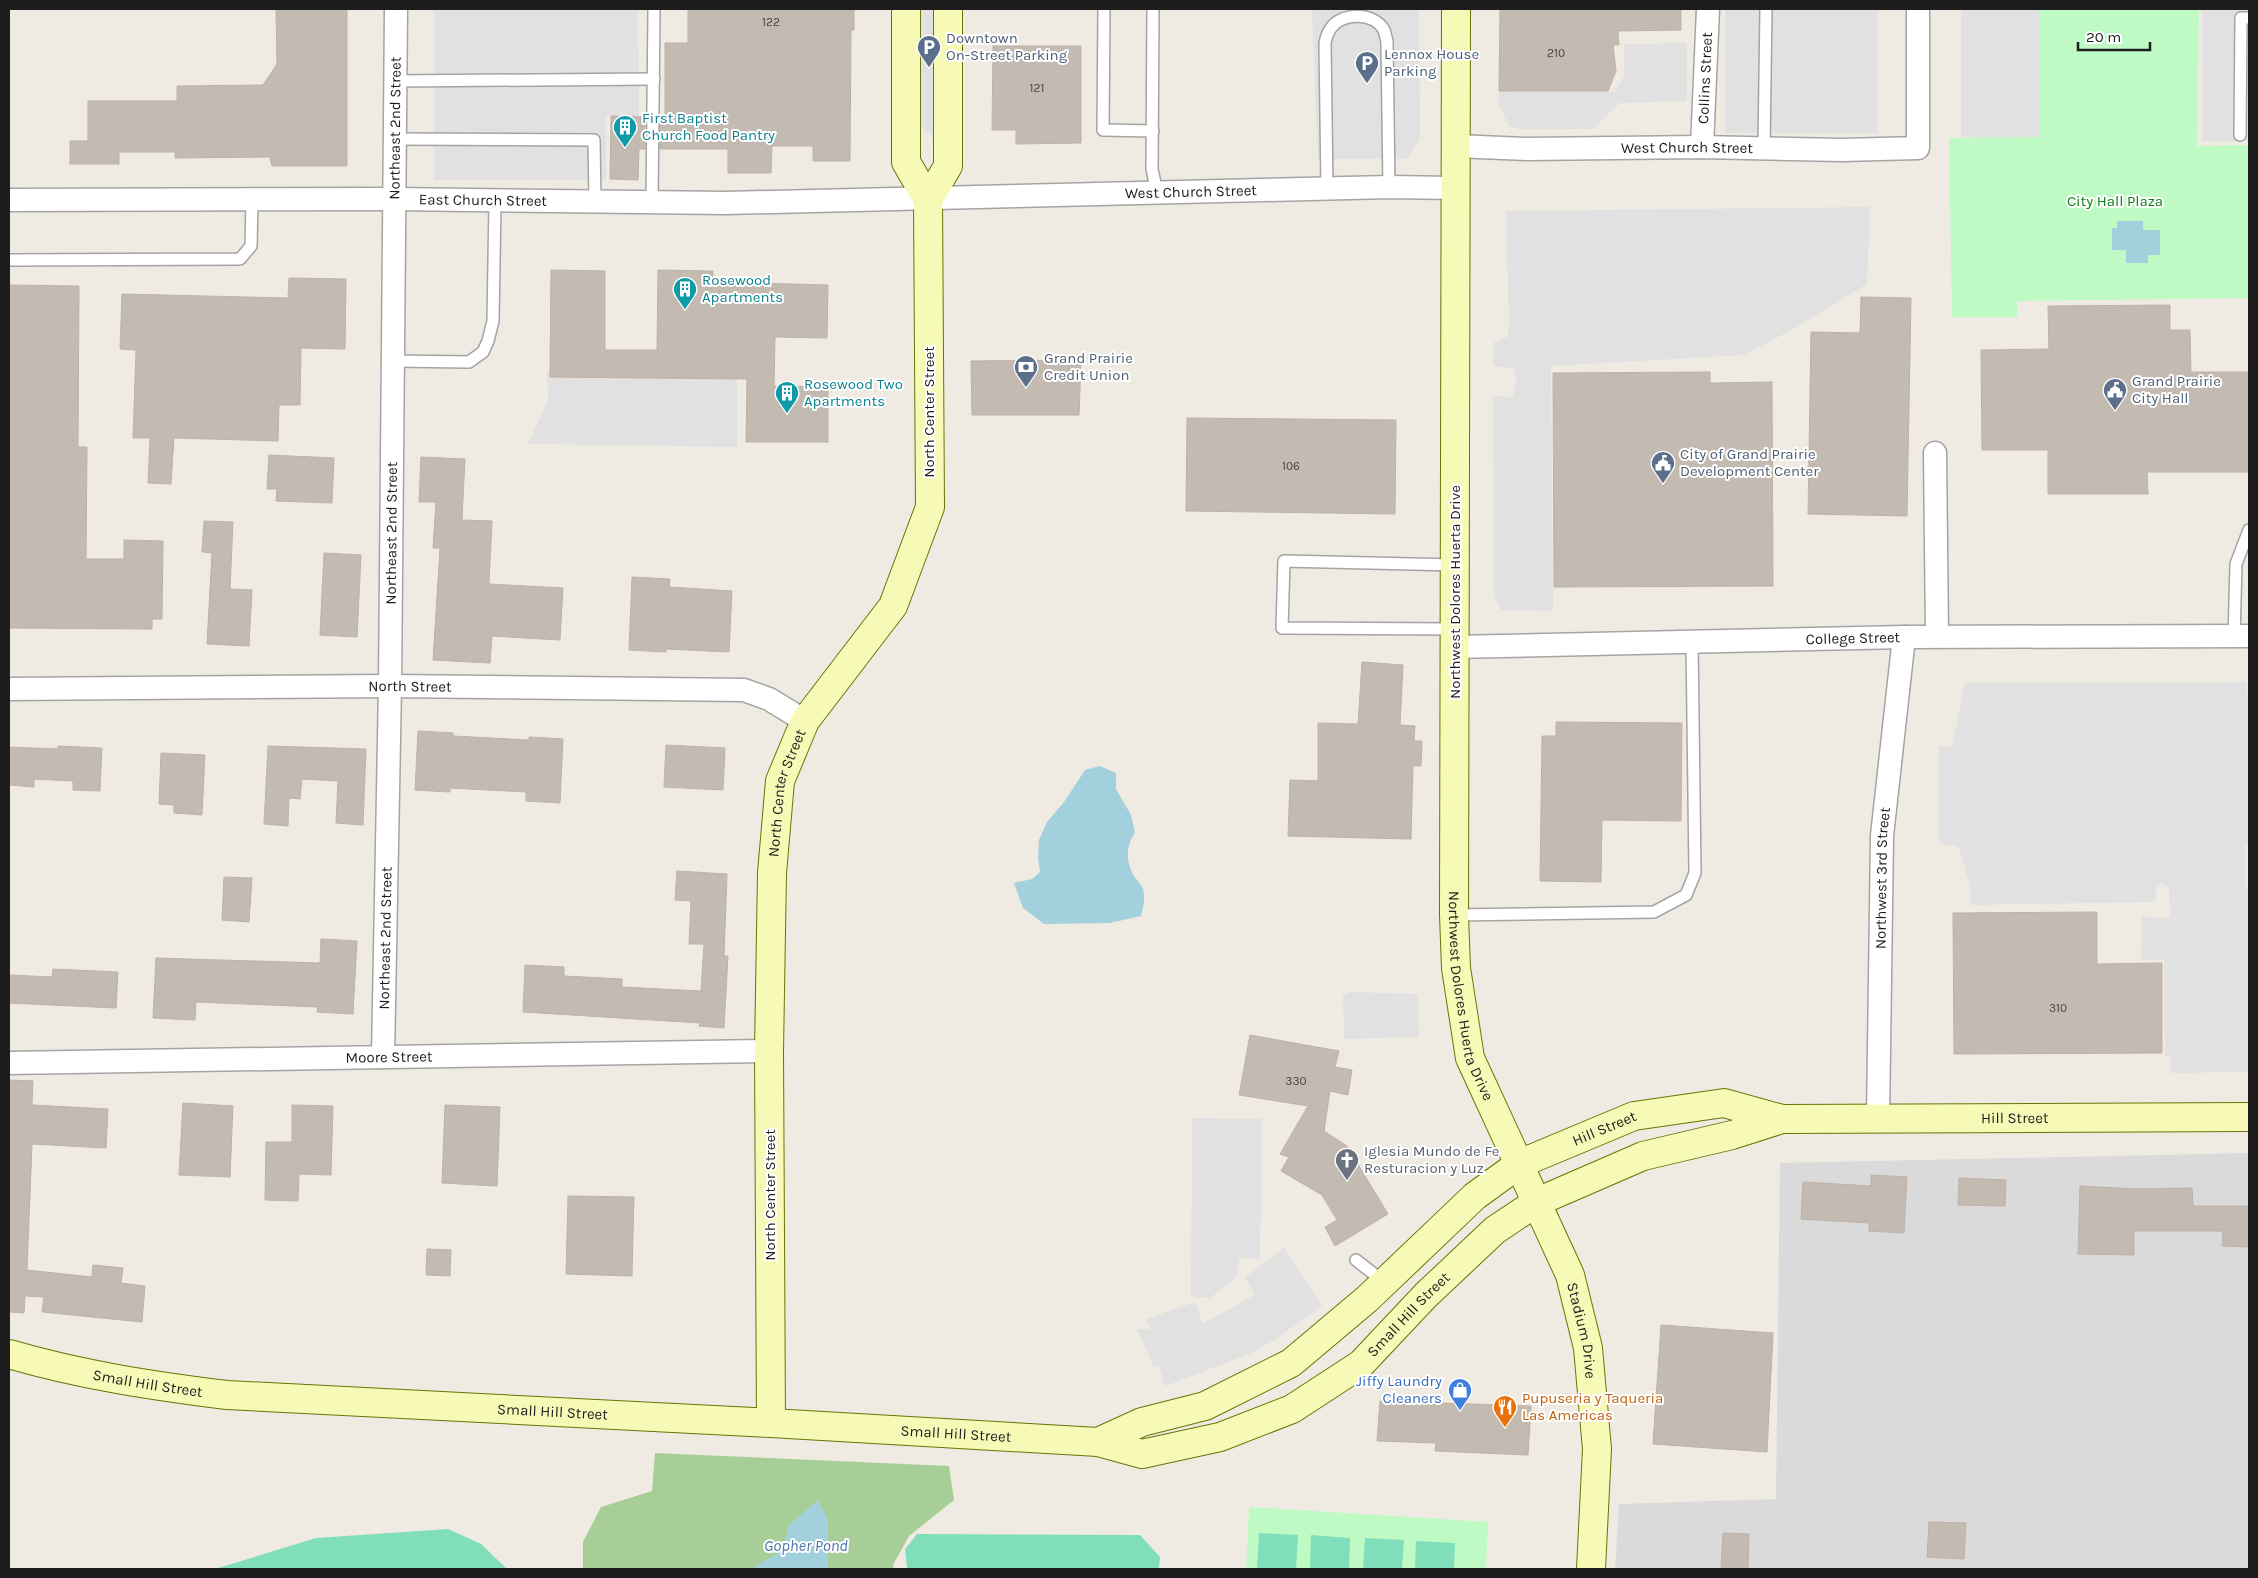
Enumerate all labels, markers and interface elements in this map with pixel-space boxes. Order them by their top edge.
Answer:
house number: 122 [762,15,780,29]
scale bar [2078,20,2150,52]
text: 20 m [2086,28,2121,46]
place label: Downtown On-Street Parking [946,29,1068,64]
street label: Collins Street [1694,31,1716,124]
parking icon: Downtown On-Street Parking [916,34,942,68]
place label: Lennox House Parking [1384,45,1479,80]
house number: 210 [1547,46,1565,60]
parking icon: Lennox House Parking [1354,50,1380,84]
street label: Northeast 2nd Street [385,56,405,200]
house number: 121 [1030,81,1044,95]
place label: First Baptist Church Food Pantry [642,109,775,144]
building icon: First Baptist Church Food Pantry [612,114,638,148]
street label: West Church Street [1621,138,1754,157]
street label: West Church Street [1125,181,1257,202]
street label: East Church Street [419,190,548,210]
park label: City Hall Plaza [2067,192,2163,210]
place label: Rosewood Apartments [702,271,783,306]
building icon: Rosewood Apartments [672,276,698,310]
street label: North Center Street [920,346,938,478]
place label: Grand Prairie Credit Union [1044,349,1133,384]
bank icon: Grand Prairie Credit Union [1013,354,1039,388]
place label: Grand Prairie City Hall [2132,372,2221,407]
place label: Rosewood Two Apartments [804,375,903,410]
public building icon: Grand Prairie City Hall [2102,377,2128,411]
building icon: Rosewood Two Apartments [774,380,800,414]
place label: City of Grand Prairie Development Center [1680,445,1819,480]
public building icon: City of Grand Prairie Development Center [1650,450,1676,484]
house number: 106 [1282,459,1300,473]
street label: Northeast 2nd Street [382,461,401,605]
street label: Northwest Dolores Huerta Drive [1446,485,1464,699]
street label: College Street [1805,628,1901,648]
street label: North Street [368,677,452,696]
street label: North Center Street [764,726,810,858]
street label: Northwest 3rd Street [1871,806,1894,949]
street label: Northeast 2nd Street [375,866,396,1010]
street label: Northwest Dolores Huerta Drive [1445,891,1497,1104]
house number: 310 [2049,1001,2067,1015]
street label: Moore Street [345,1047,433,1067]
house number: 330 [1285,1074,1307,1088]
street label: Hill Street [1570,1107,1639,1150]
street label: Hill Street [1981,1109,2049,1127]
street label: North Center Street [761,1129,779,1261]
place label: Iglesia Mundo de Fe Resturacion y Luz [1364,1142,1500,1177]
church icon: Iglesia Mundo de Fe Resturacion y Luz [1334,1147,1360,1181]
street label: Small Hill Street [1363,1268,1454,1361]
street label: Stadium Drive [1563,1280,1600,1380]
street label: Small Hill Street [91,1366,204,1401]
place label: Jiffy Laundry Cleaners [1356,1372,1442,1407]
shop icon: Jiffy Laundry Cleaners [1447,1377,1473,1411]
place label: Pupuseria y Taqueria Las Americas [1522,1389,1663,1424]
restaurant icon: Pupuseria y Taqueria Las Americas [1492,1394,1518,1428]
street label: Small Hill Street [497,1400,609,1424]
street label: Small Hill Street [900,1422,1012,1446]
water label: Gopher Pond [764,1536,848,1555]

